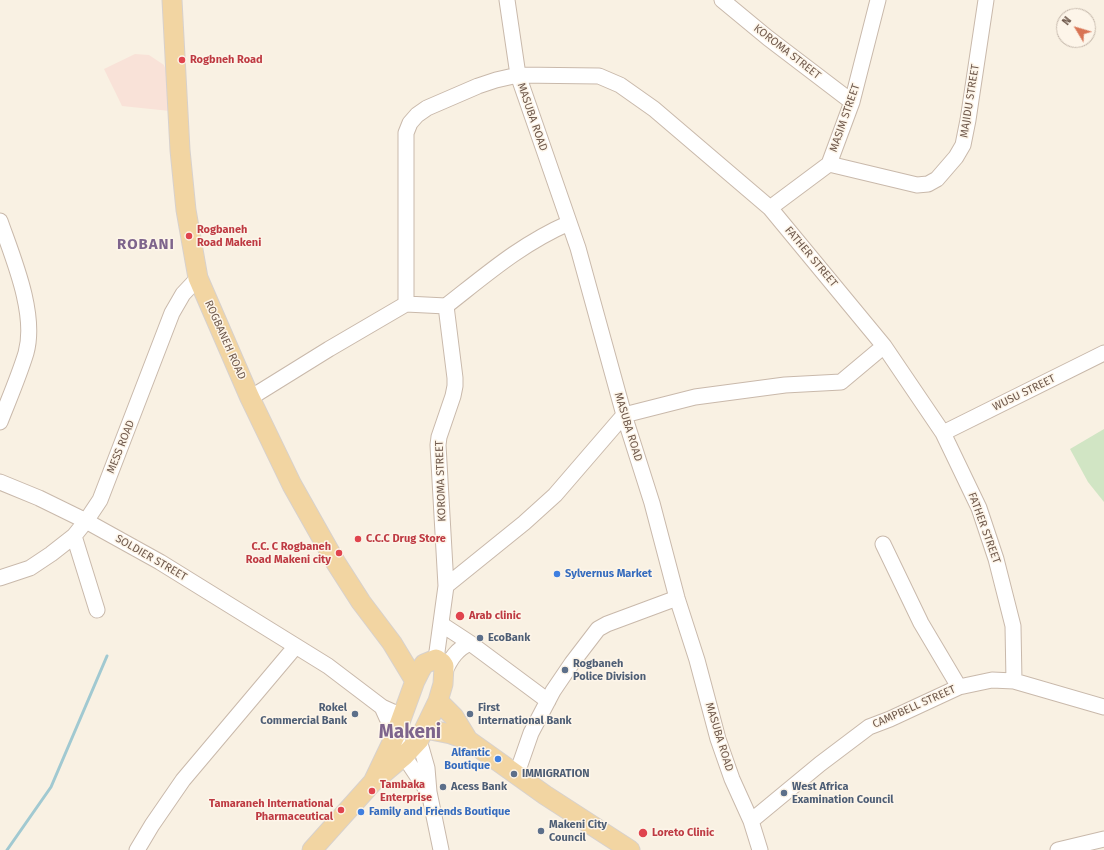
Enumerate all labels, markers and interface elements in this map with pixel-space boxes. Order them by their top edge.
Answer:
north arrow [1056,8,1096,48]
text: N [1060,14,1074,28]
street label: KOROMA STREET [751,22,823,82]
place label: Rogbneh Road [190,53,263,67]
marker: Rogbneh Road [177,55,187,65]
street label: MAJIDU STREET [958,63,982,139]
street label: MASUBA ROAD [514,81,550,153]
street label: MASIM STREET [827,82,863,154]
place label: Rogbaneh Road Makeni [197,223,261,249]
street label: FATHER STREET [782,224,840,290]
marker: Rogbaneh Road Makeni [184,231,194,241]
district label: ROBANI [117,236,175,254]
street label: ROGBANEH ROAD [202,298,248,382]
street label: WUSU STREET [991,372,1057,414]
street label: MASUBA ROAD [611,391,645,463]
street label: MESS ROAD [104,418,138,476]
street label: KOROMA STREET [433,440,449,522]
street label: FATHER STREET [965,491,1003,565]
street label: SOLDIER STREET [113,532,189,584]
place label: C.C.C Drug Store [366,532,446,546]
marker: C.C.C Drug Store [353,534,363,544]
place label: C.C. C Rogbaneh Road Makeni city [246,540,331,566]
marker: C.C. C Rogbaneh Road Makeni city [334,548,344,558]
place label: Sylvernus Market [565,567,652,581]
marker: Sylvernus Market [552,569,562,579]
place label: Arab clinic [469,609,521,623]
marker: Arab clinic [454,610,466,622]
place label: EcoBank [488,631,530,645]
marker: EcoBank [475,633,485,643]
place label: Rogbaneh Police Division [573,657,646,683]
marker: Rogbaneh Police Division [560,665,570,675]
street label: CAMPBELL STREET [870,683,958,731]
place label: Rokel Commercial Bank [260,701,347,727]
place label: First International Bank [478,701,572,727]
street label: MASUBA ROAD [702,701,736,773]
marker: Rokel Commercial Bank [350,709,360,719]
marker: First International Bank [465,709,475,719]
district label: Makeni [379,722,441,744]
place label: Alfantic Boutique [444,746,490,772]
marker: Alfantic Boutique [493,754,503,764]
place label: IMMIGRATION [522,767,590,781]
marker: IMMIGRATION [509,769,519,779]
place label: Tambaka Enterprise [380,778,432,804]
place label: Acess Bank [451,780,507,794]
place label: West Africa Examination Council [792,780,894,806]
marker: Acess Bank [438,782,448,792]
marker: Tambaka Enterprise [367,786,377,796]
marker: West Africa Examination Council [779,788,789,798]
place label: Tamaraneh International Pharmaceutical [209,797,333,823]
marker: Tamaraneh International Pharmaceutical [336,805,346,815]
place label: Family and Friends Boutique [369,805,510,819]
marker: Family and Friends Boutique [356,807,366,817]
place label: Makeni City Council [549,818,607,844]
marker: Makeni City Council [536,826,546,836]
place label: Loreto Clinic [652,826,714,840]
marker: Loreto Clinic [637,827,649,839]

